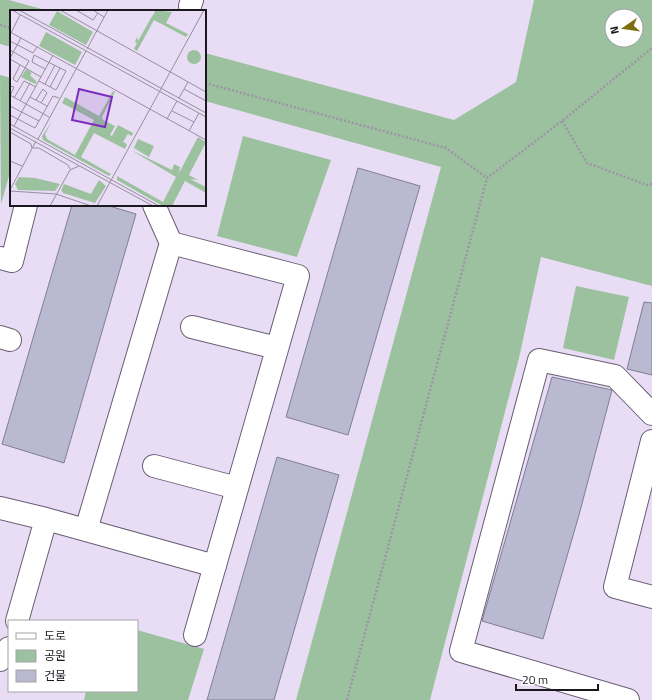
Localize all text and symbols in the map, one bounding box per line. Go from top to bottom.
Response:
north arrow [604,8,644,48]
inset map [10,10,206,206]
text: N [606,25,623,36]
legend [8,620,138,692]
text: 도로 [44,626,66,645]
text: 공원 [44,646,66,665]
text: 건물 [44,666,66,685]
scale bar [516,666,598,692]
text: 20 m [522,670,548,689]

